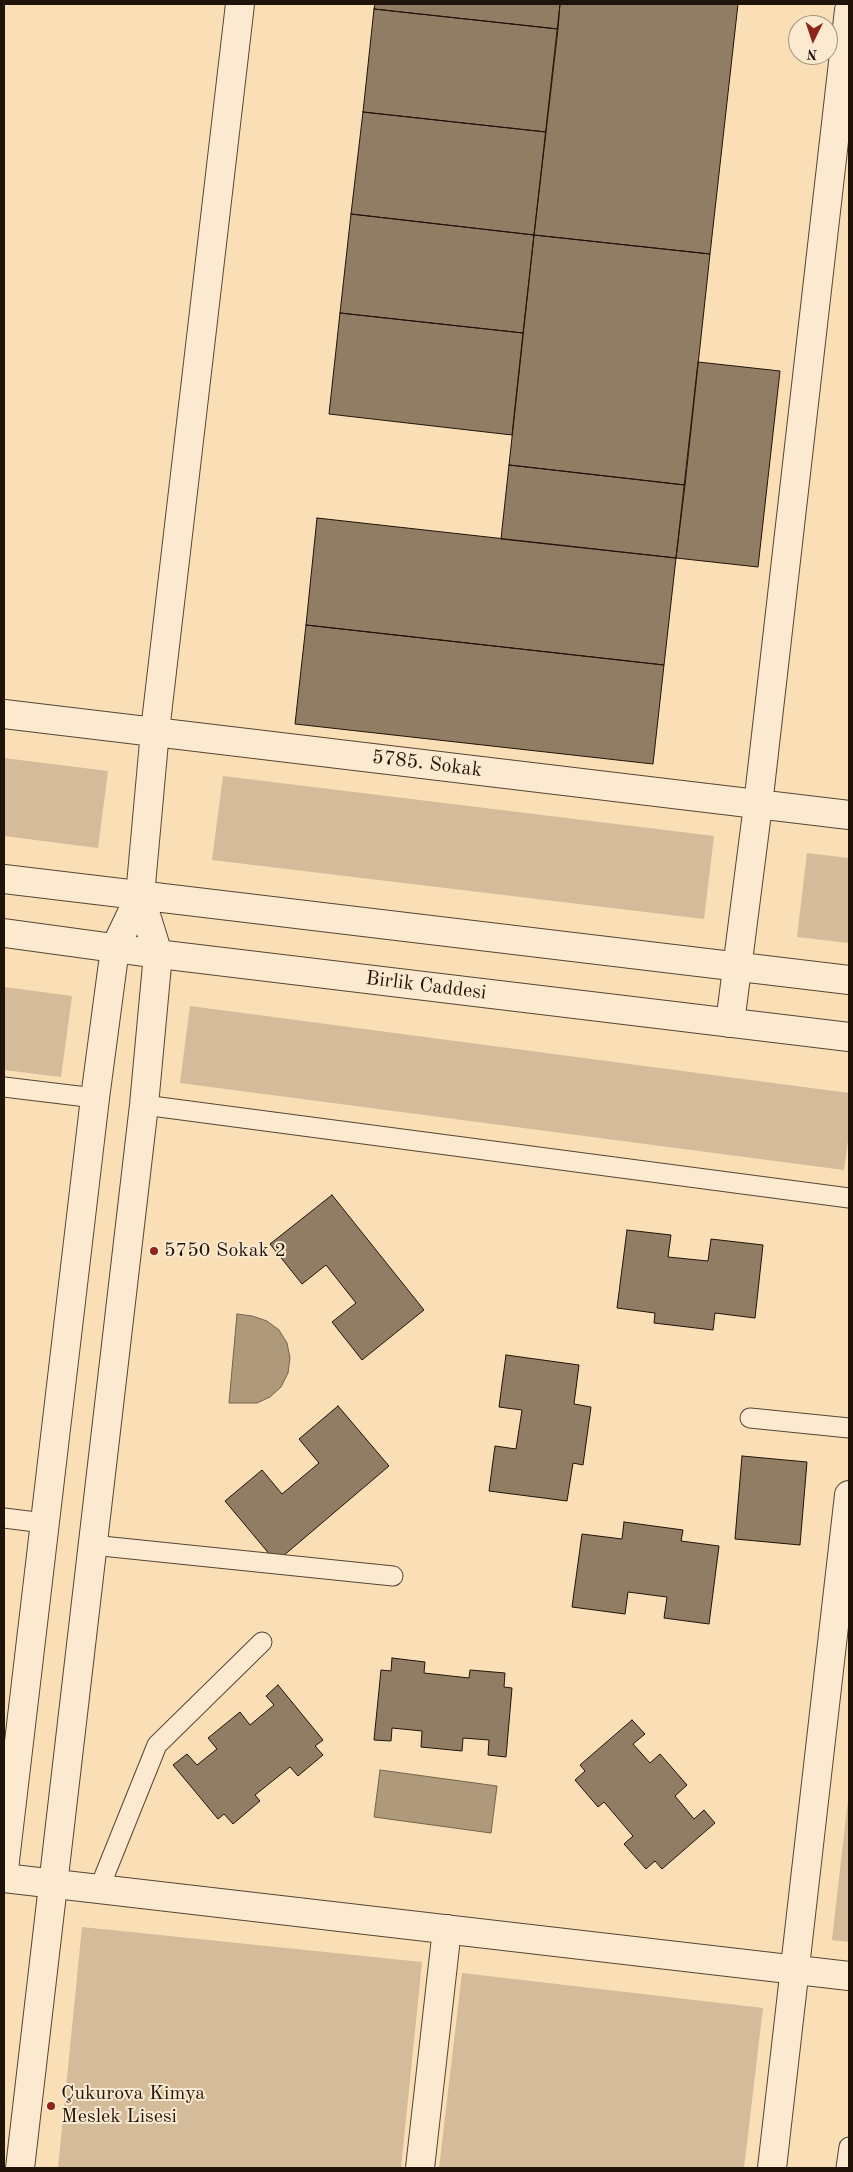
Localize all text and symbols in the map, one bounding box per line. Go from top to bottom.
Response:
north arrow [788,15,838,65]
text: N [806,47,818,61]
street label: 5785. Sokak [371,745,483,783]
street label: Birlik Caddesi [364,967,488,1005]
place label: 5750 Sokak 2 [164,1239,286,1263]
marker: 5750 Sokak 2 [148,1245,160,1257]
place label: Çukurova Kimya Meslek Lisesi [61,2082,205,2129]
marker: Çukurova Kimya Meslek Lisesi [45,2100,57,2112]

